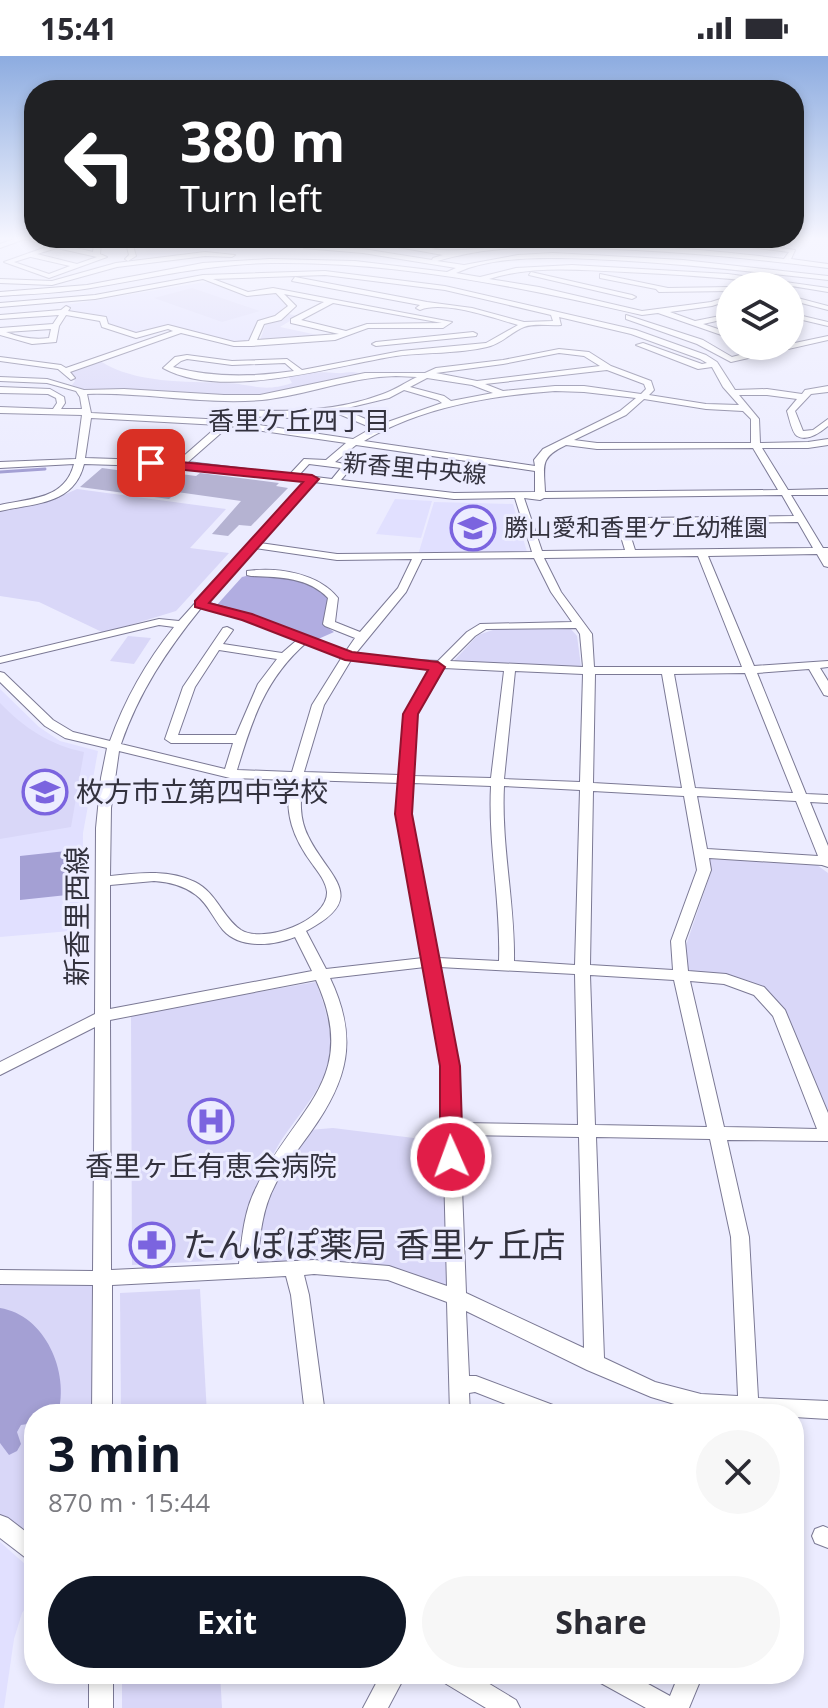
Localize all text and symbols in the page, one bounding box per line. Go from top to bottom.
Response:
text: 15:41 [40,8,117,49]
text: 380 m [180,102,346,178]
icon: left [48,112,152,216]
text: Turn left [180,174,322,223]
map controls [716,272,804,360]
button: layers [716,272,804,360]
district label: 香里ケ丘四丁目 [208,402,390,438]
pin [117,429,185,497]
icon: arrive [129,441,173,485]
street label: 新香里中央線 [342,445,488,490]
school or university icon: 勝山愛和香里ケ丘幼稚園 [449,504,497,552]
place label: 勝山愛和香里ケ丘幼稚園 [504,510,768,543]
school or university icon: 枚方市立第四中学校 [21,768,69,816]
place label: 枚方市立第四中学校 [76,772,328,810]
street label: 新香里西線 [57,846,95,986]
hospital icon: 香里ヶ丘有恵会病院 [187,1097,235,1145]
position arrow [409,1115,493,1199]
place label: 香里ヶ丘有恵会病院 [85,1146,337,1184]
pharmacy icon: たんぽぽ薬局 香里ヶ丘店 [128,1221,176,1269]
place label: たんぽぽ薬局 香里ヶ丘店 [183,1221,566,1267]
text: 3 min [48,1421,181,1486]
button: close [696,1430,780,1514]
text: 870 m · 15:44 [48,1484,210,1520]
button: Exit [48,1576,406,1668]
button: Share [422,1576,780,1668]

